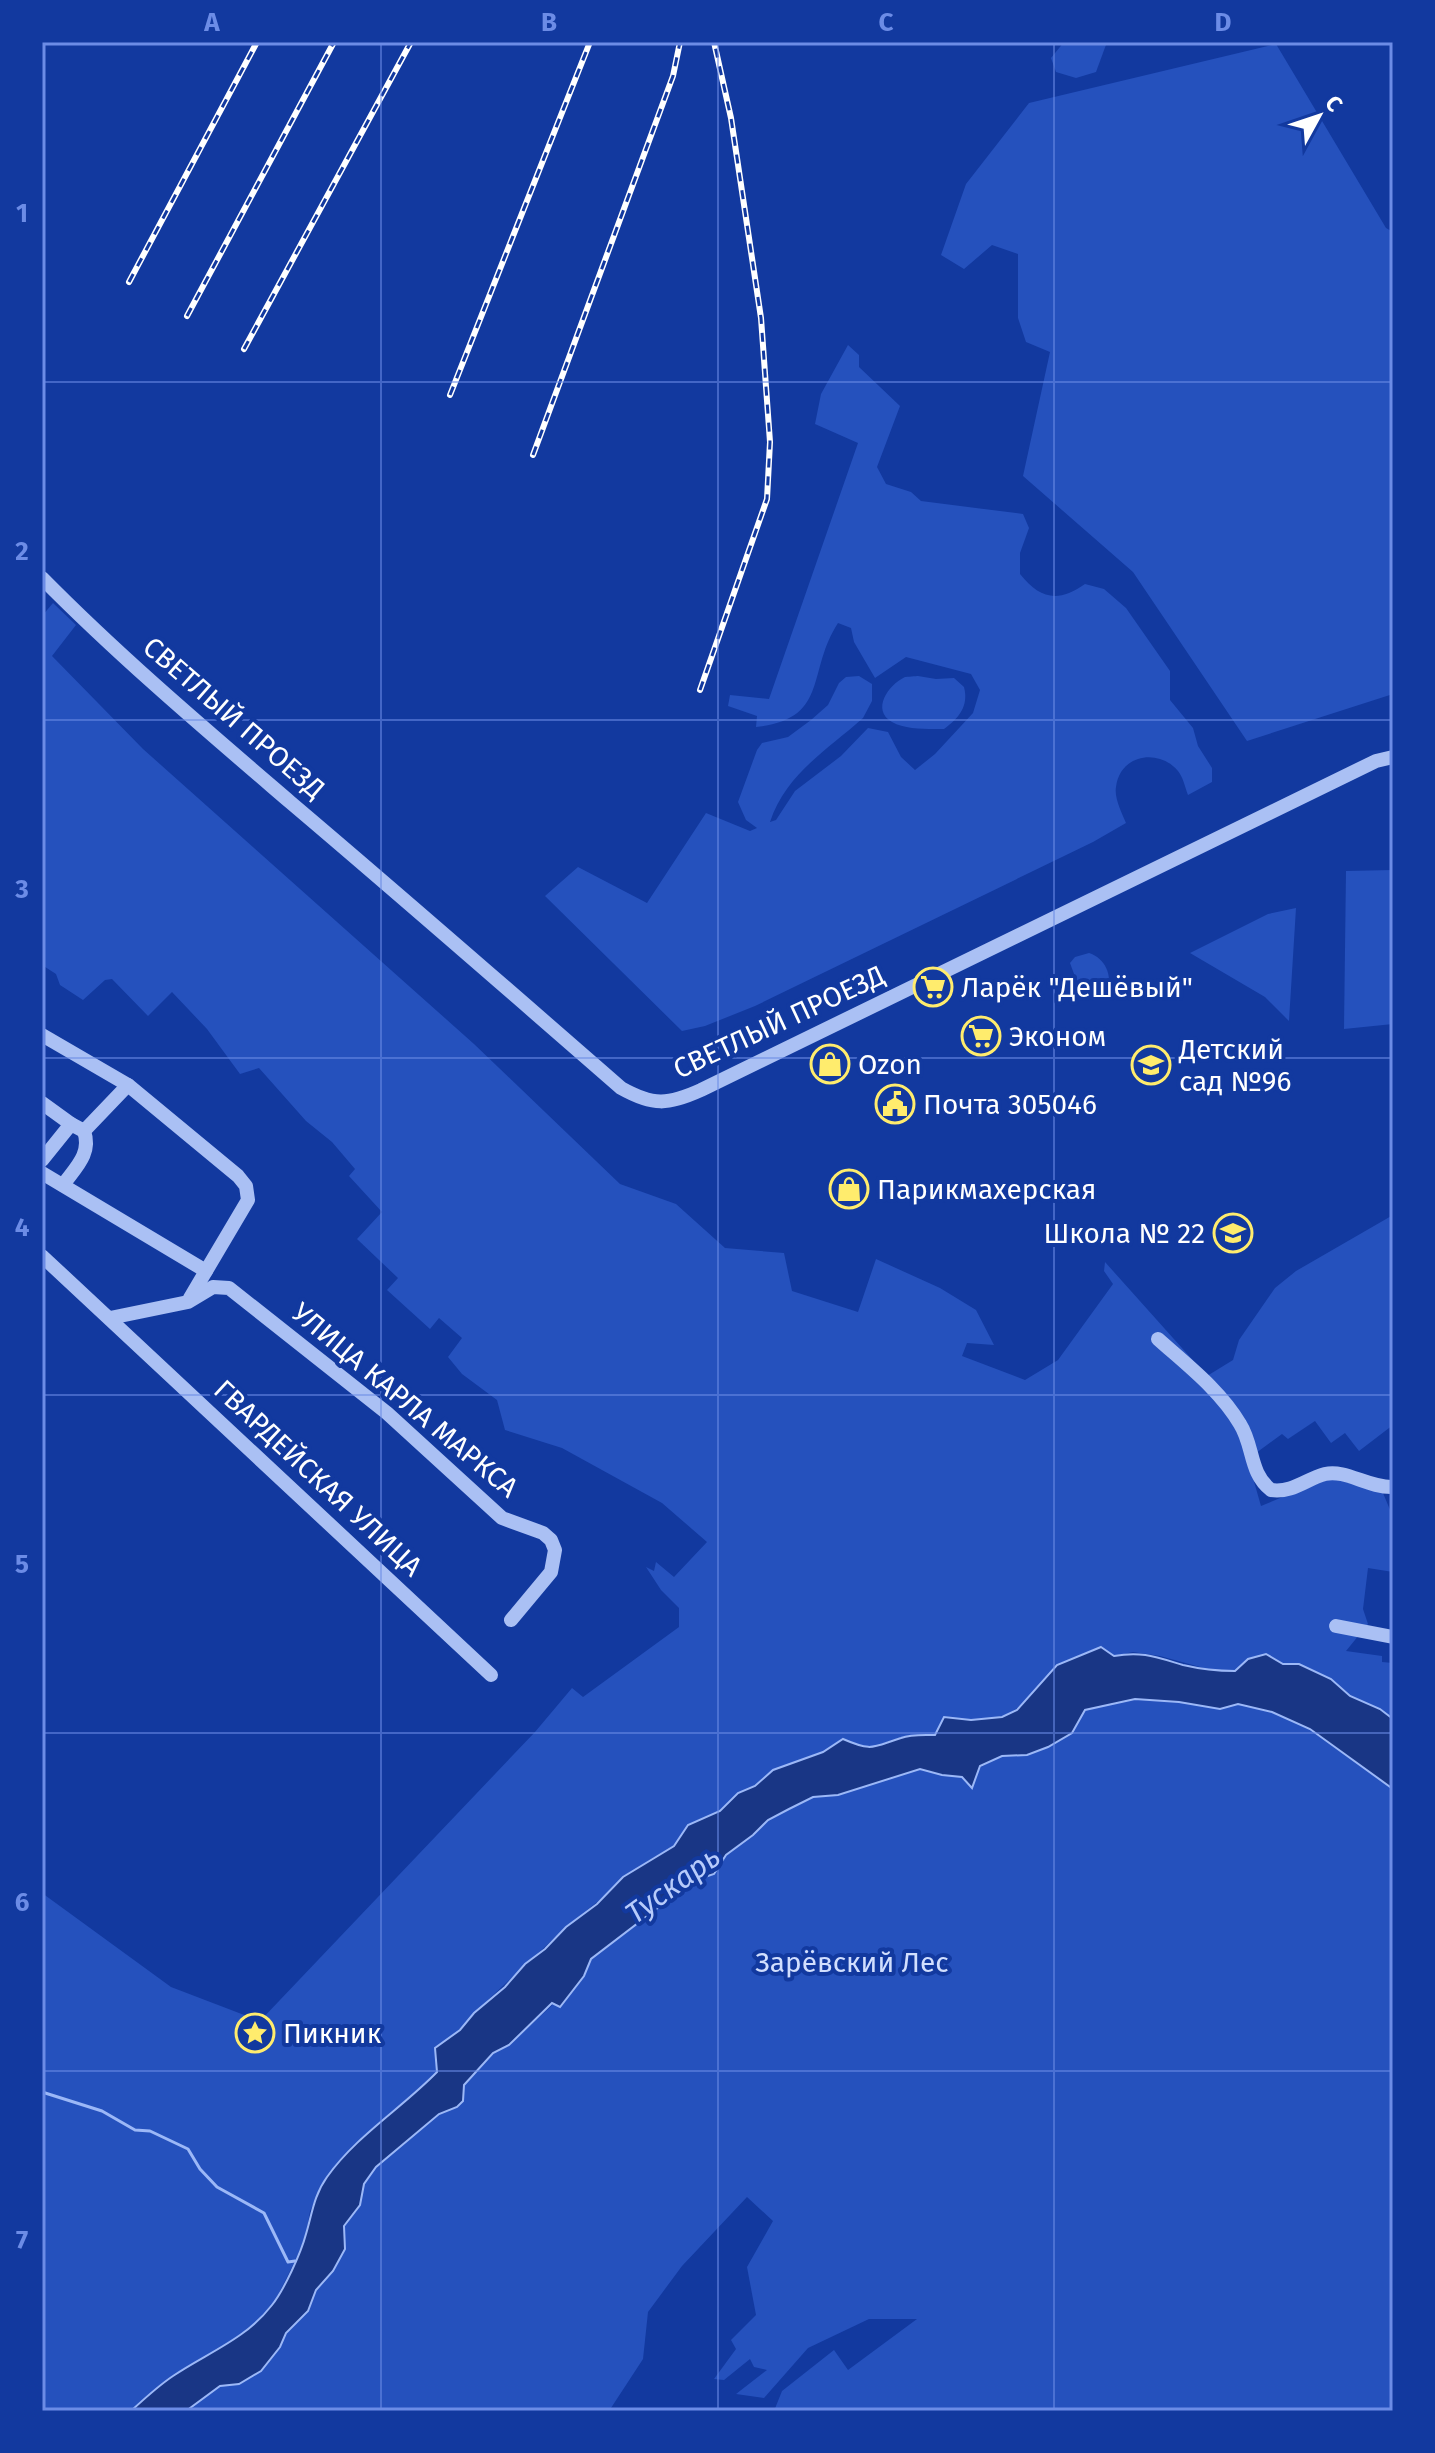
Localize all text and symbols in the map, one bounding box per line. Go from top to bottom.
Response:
text: A [203,7,220,38]
text: B [541,7,557,38]
text: C [879,7,894,38]
text: D [1215,7,1232,38]
north arrow [1279,76,1359,156]
text: С [1320,90,1349,117]
text: 1 [16,198,28,229]
text: 2 [15,536,29,567]
street label: СВЕТЛЫЙ ПРОЕЗД [137,630,331,806]
text: 3 [14,874,29,905]
street label: СВЕТЛЫЙ ПРОЕЗД [668,959,890,1085]
supermarket icon: Ларёк "Дешёвый" [912,966,954,1008]
place label: Ларёк "Дешёвый" [961,971,1193,1004]
supermarket icon: Эконом [960,1015,1002,1057]
place label: Эконом [1009,1020,1106,1053]
place label: Детский сад №96 [1178,1033,1291,1098]
shop icon: Ozon [809,1043,851,1085]
school or university icon: Детский сад №96 [1130,1044,1172,1086]
place label: Ozon [858,1048,922,1081]
public building icon: Почта 305046 [874,1083,916,1125]
place label: Почта 305046 [923,1088,1097,1121]
shop icon: Парикмахерская [828,1168,870,1210]
place label: Парикмахерская [877,1173,1097,1206]
text: 4 [15,1212,30,1243]
school or university icon: Школа № 22 [1212,1212,1254,1254]
place label: Школа № 22 [1043,1217,1205,1250]
street label: УЛИЦА КАРЛА МАРКСА [285,1296,525,1504]
street label: ГВАРДЕЙСКАЯ УЛИЦА [207,1373,429,1583]
text: 5 [15,1549,29,1580]
water label: Тускарь [619,1839,727,1931]
text: 6 [15,1887,30,1918]
park label: Зарёвский Лес [755,1946,949,1979]
place icon: Пикник [234,2012,276,2054]
place label: Пикник [283,2017,382,2050]
text: 7 [16,2225,28,2256]

